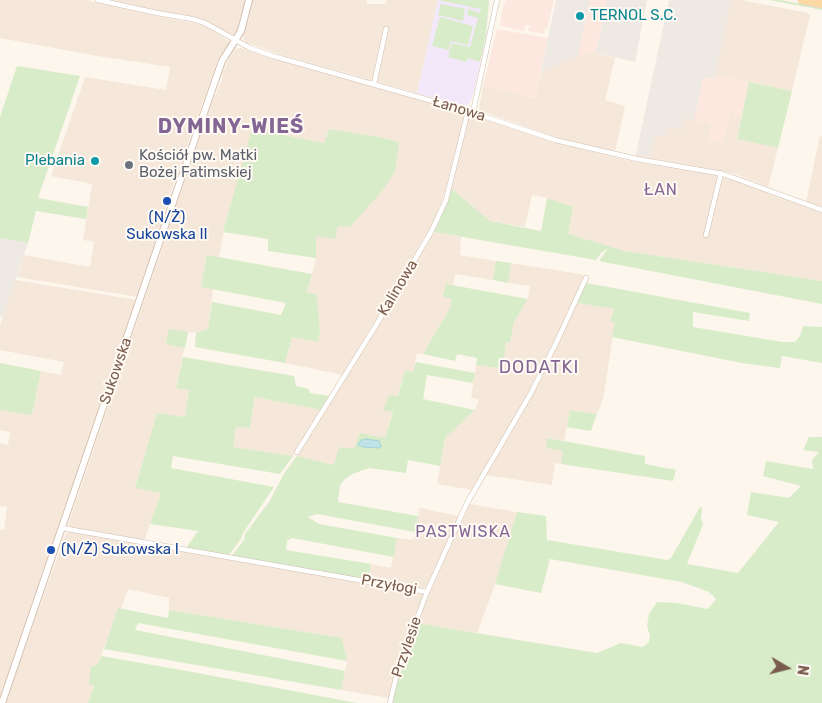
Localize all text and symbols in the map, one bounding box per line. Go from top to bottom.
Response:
place label: TERNOL S.C. [590,7,677,25]
marker: TERNOL S.C. [574,10,586,22]
street label: Łanowa [430,92,488,126]
district label: DYMINY-WIEŚ [156,115,306,139]
place label: Kościół pw. Matki Bożej Fatimskiej [139,147,257,182]
place label: Plebania [25,152,85,170]
marker: Plebania [89,155,101,167]
marker: Kościół pw. Matki Bożej Fatimskiej [123,159,135,171]
district label: ŁAN [644,180,678,200]
marker: (N/Ż) Sukowska II [161,195,173,207]
place label: (N/Ż) Sukowska II [126,209,208,244]
street label: Kalinowa [374,257,422,319]
street label: Sukowska [96,335,136,407]
district label: DODATKI [498,357,580,379]
district label: PASTWISKA [414,522,512,542]
place label: (N/Ż) Sukowska I [61,541,179,559]
marker: (N/Ż) Sukowska I [45,544,57,556]
street label: Przyłogi [360,571,418,599]
street label: Przylesie [388,614,426,680]
north arrow [762,643,812,693]
text: N [793,664,811,676]

